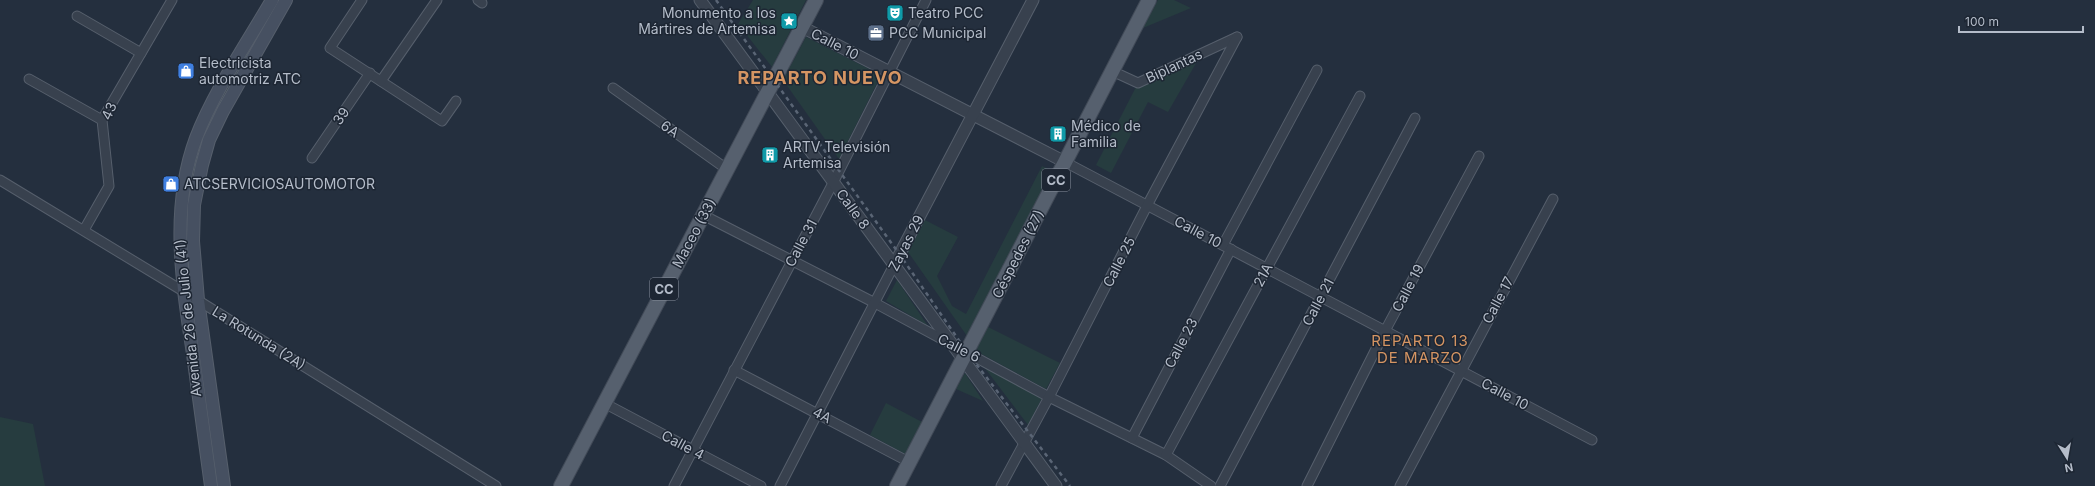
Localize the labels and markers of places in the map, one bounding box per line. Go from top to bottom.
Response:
theatre icon: Teatro PCC [885,3,905,23]
place label: Monumento a los Mártires de Artemisa [638,4,776,37]
place label: Teatro PCC [908,4,983,21]
place icon: Monumento a los Mártires de Artemisa [779,11,799,31]
office icon: PCC Municipal [866,23,886,43]
place label: PCC Municipal [889,24,986,41]
place label: Electricista automotriz ATC [199,54,301,87]
shop icon: Electricista automotriz ATC [176,61,196,81]
place label: Médico de Familia [1071,117,1141,150]
building icon: Médico de Familia [1048,124,1068,144]
place label: ARTV Televisión Artemisa [783,138,890,171]
building icon: ARTV Televisión Artemisa [760,145,780,165]
shop icon: ATCSERVICIOSAUTOMOTOR [161,174,181,194]
place label: ATCSERVICIOSAUTOMOTOR [184,175,375,192]

